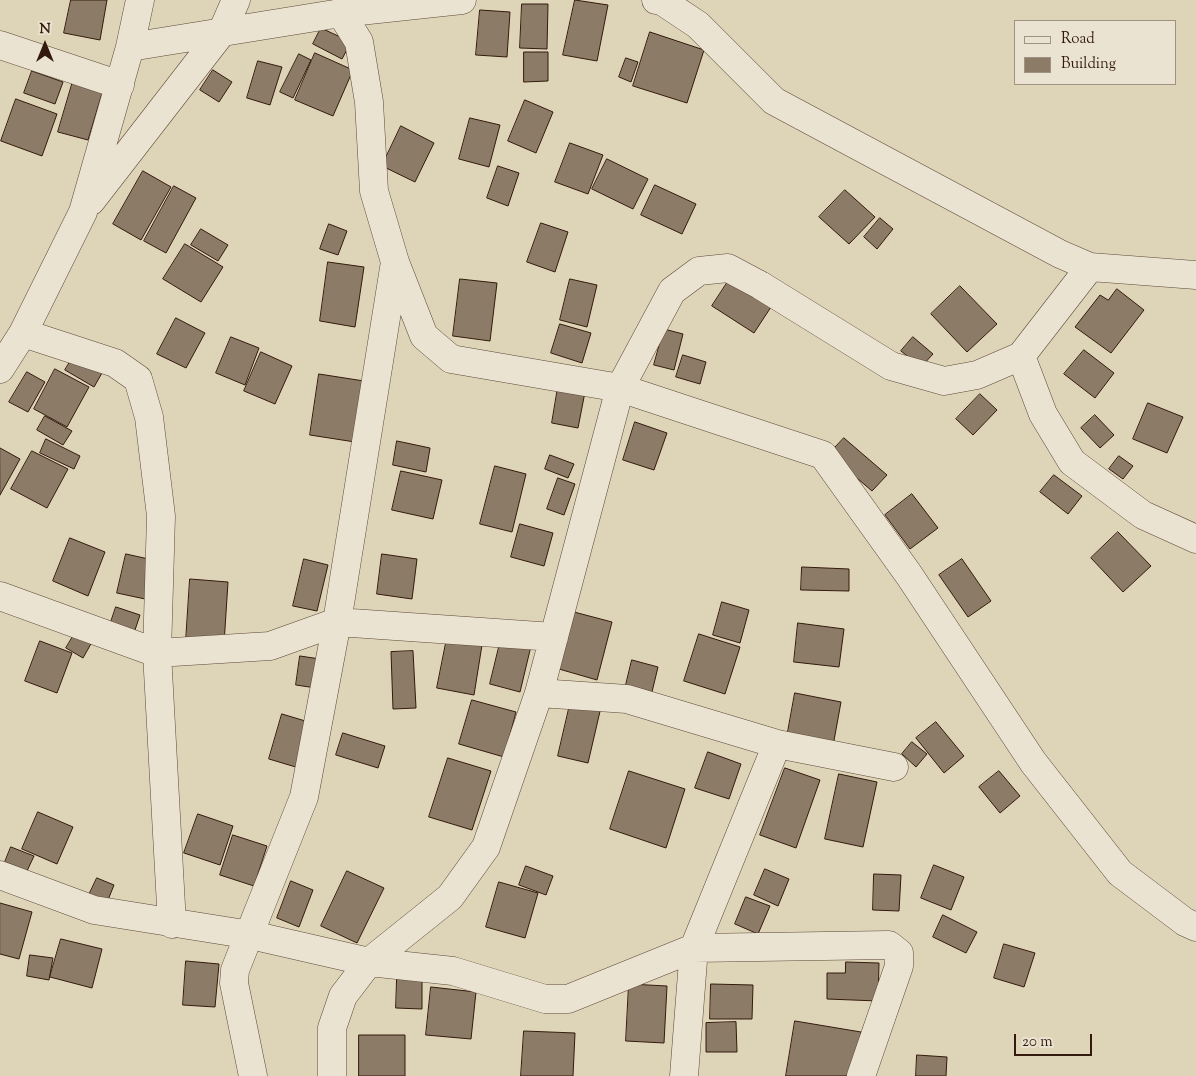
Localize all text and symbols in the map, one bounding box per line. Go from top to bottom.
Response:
north arrow [20,20,70,70]
text: N [39,20,51,40]
legend [1014,20,1176,85]
text: Road [1061,29,1095,50]
text: Building [1061,54,1116,75]
scale bar [1016,1024,1094,1056]
text: 20 m [1022,1032,1053,1053]

